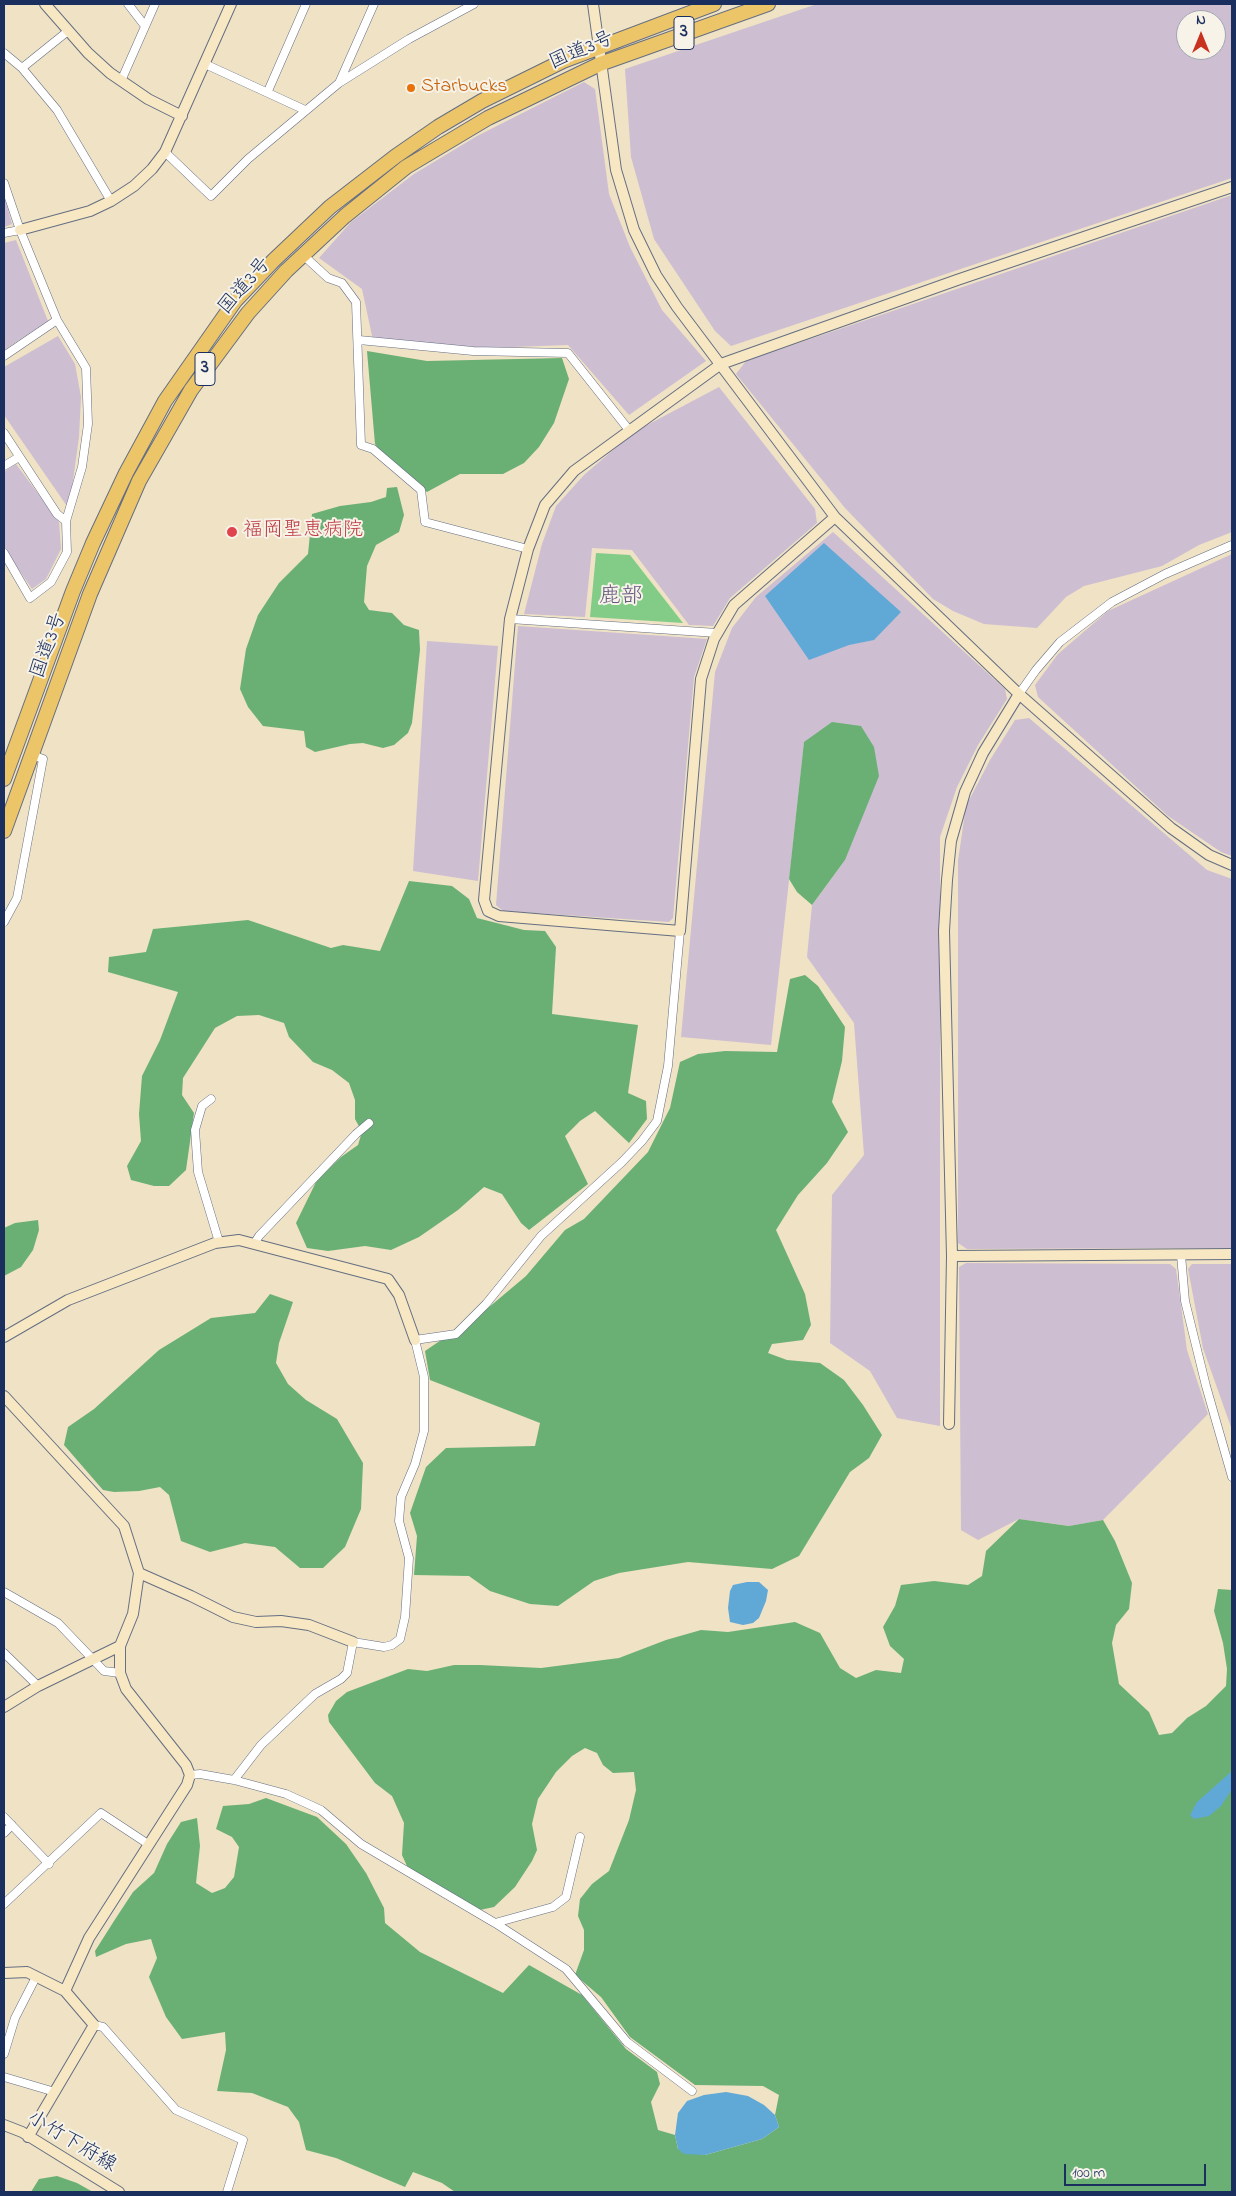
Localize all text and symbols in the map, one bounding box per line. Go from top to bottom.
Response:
north arrow [1176,10,1226,60]
text: N [1196,10,1206,31]
road number: 3 [674,16,694,49]
street label: 国道3号 [546,28,618,76]
place label: Starbucks [421,76,507,100]
marker: Starbucks [405,82,417,94]
street label: 国道3号 [215,253,277,321]
road number: 3 [195,352,215,386]
place label: 福岡聖恵病院 [243,520,363,544]
marker: 福岡聖恵病院 [225,525,239,539]
district label: 鹿部 [599,585,643,611]
street label: 国道3号 [27,610,73,682]
street label: 小竹下府線 [22,2107,120,2179]
scale bar [1066,2154,1208,2186]
text: 100 m [1072,2162,1105,2184]

